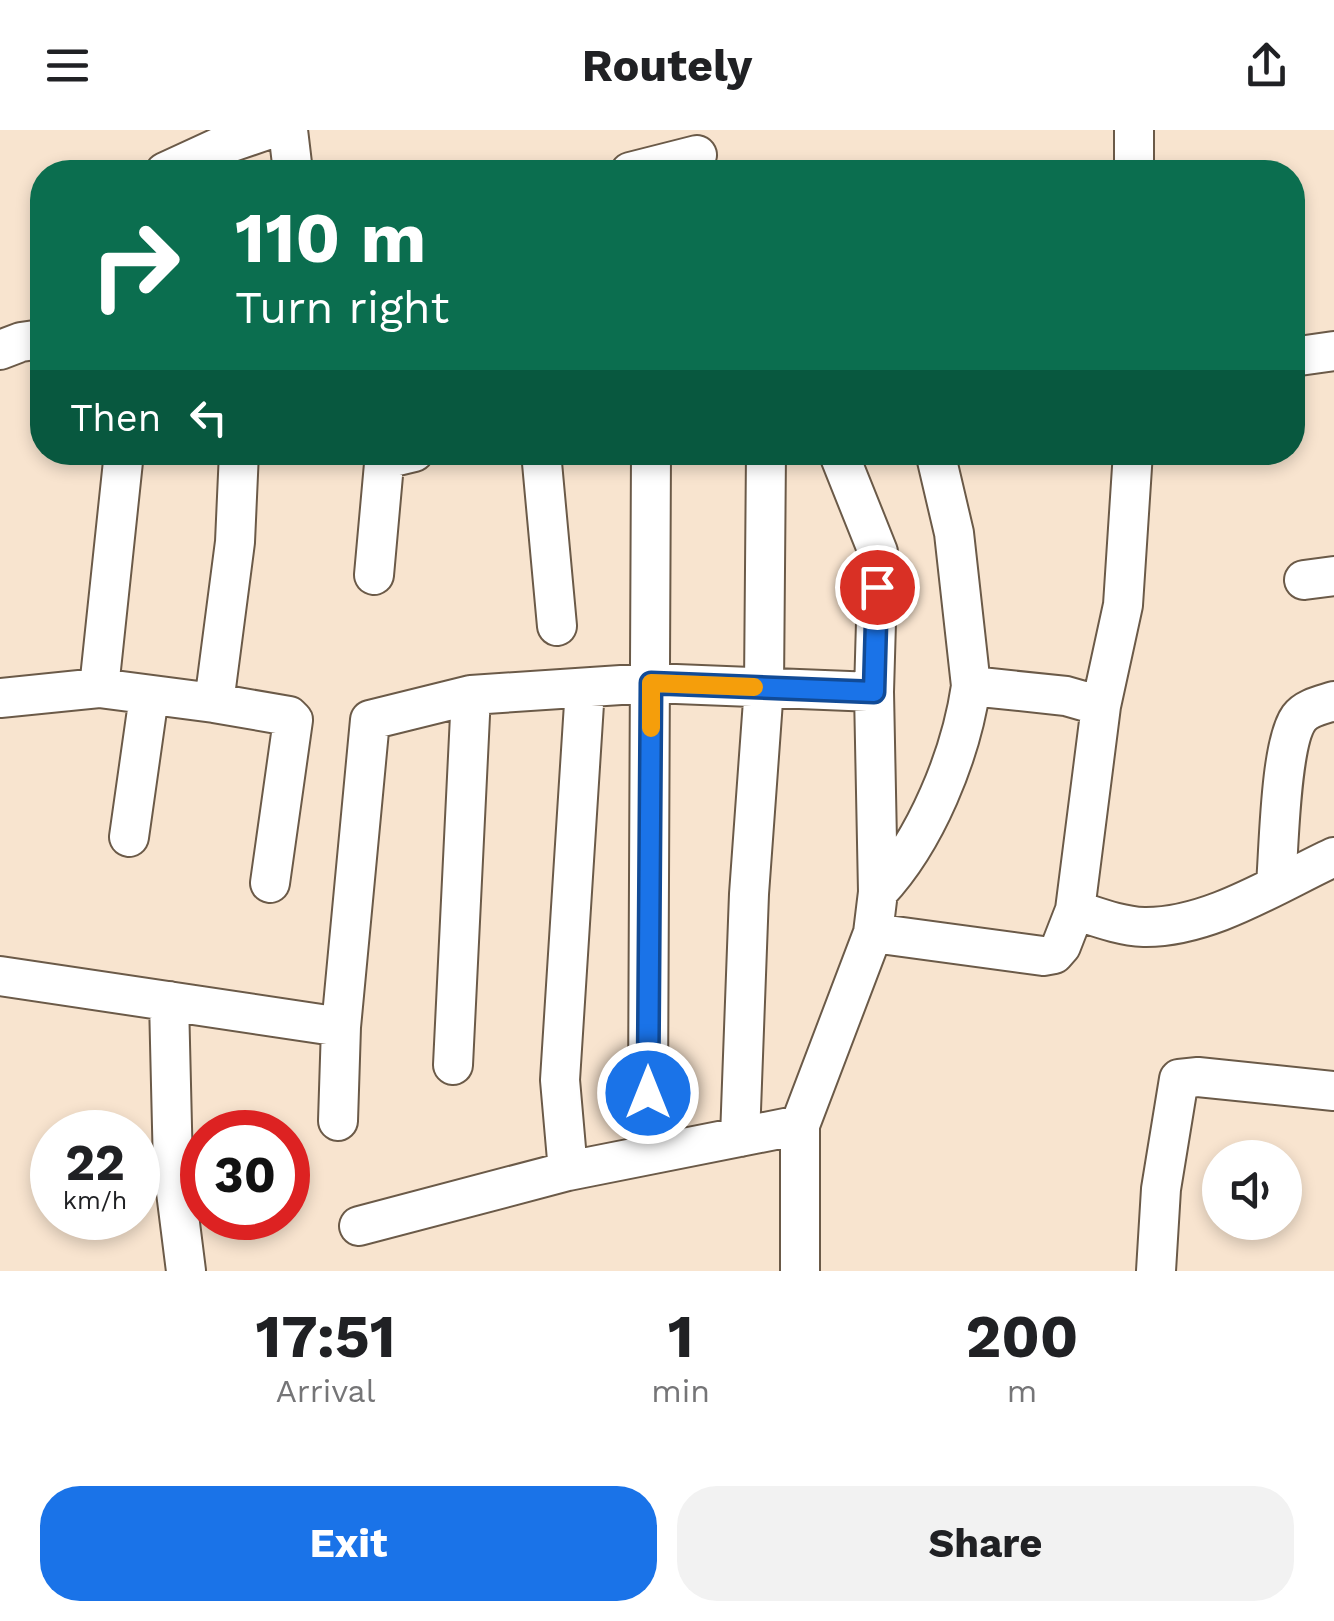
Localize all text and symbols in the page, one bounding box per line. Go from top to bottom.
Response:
icon: menu [40,38,95,93]
icon: share [1239,38,1294,93]
text: Routely [582,39,752,92]
text: 110 m [235,197,426,279]
icon: right [70,200,200,330]
text: Turn right [235,281,449,334]
icon: left [181,390,236,445]
text: Then [70,396,161,440]
pin [835,545,920,630]
icon: arrive [850,560,905,615]
position arrow [596,1041,700,1145]
speed limit sign: 30 [180,1110,310,1240]
text: 22 [65,1133,125,1192]
map controls [1202,1140,1302,1240]
button: sound [1202,1140,1302,1240]
text: km/h [63,1186,127,1215]
text: 17:51 [255,1301,396,1372]
text: 1 [668,1301,694,1372]
text: 200 [965,1301,1079,1372]
text: Arrival [276,1372,376,1410]
text: min [651,1372,710,1410]
text: m [1007,1372,1037,1410]
button: Exit [40,1486,657,1601]
button: Share [677,1486,1294,1601]

